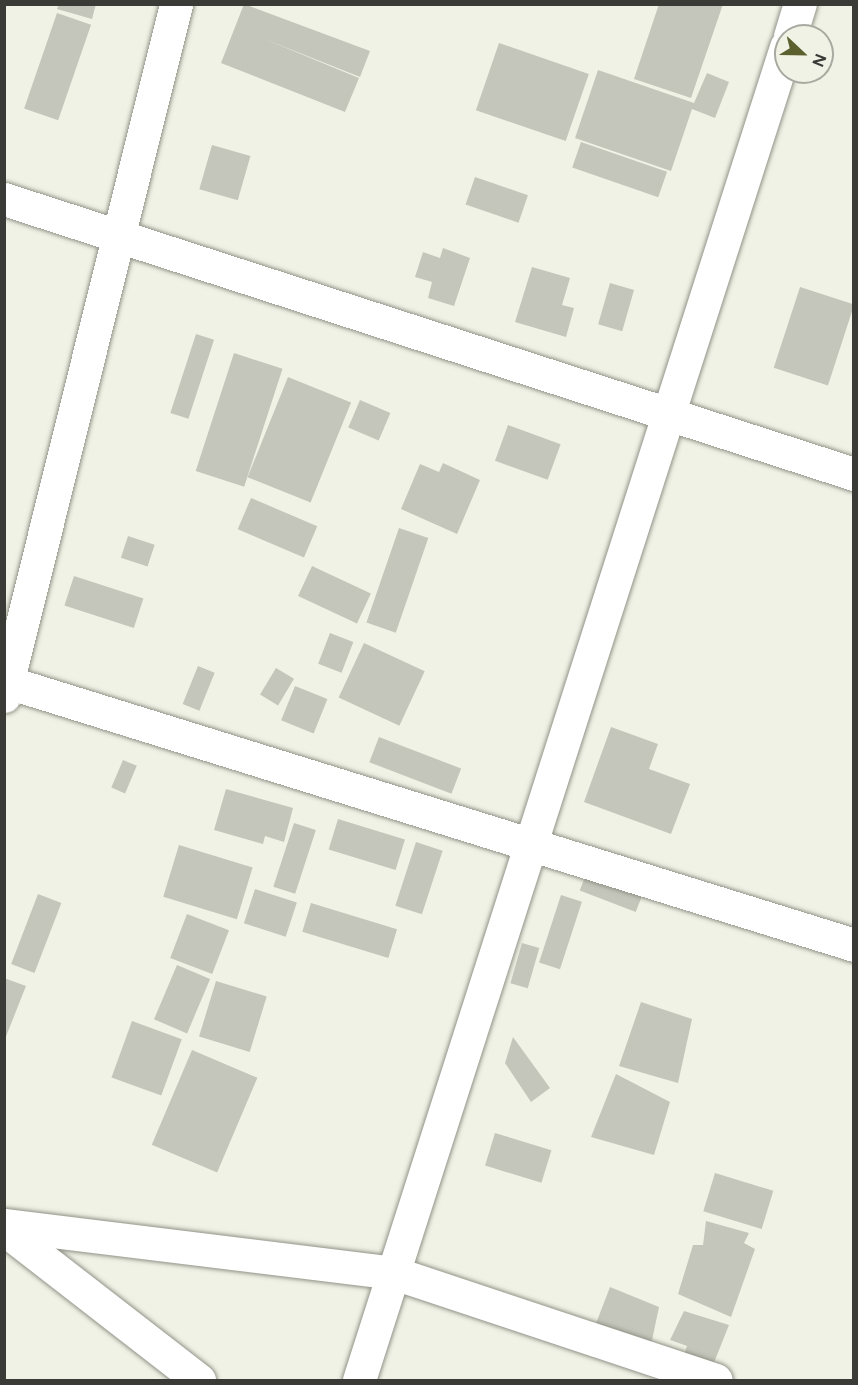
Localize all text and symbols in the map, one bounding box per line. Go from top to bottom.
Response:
north arrow [774,24,834,84]
text: N [808,51,830,69]

